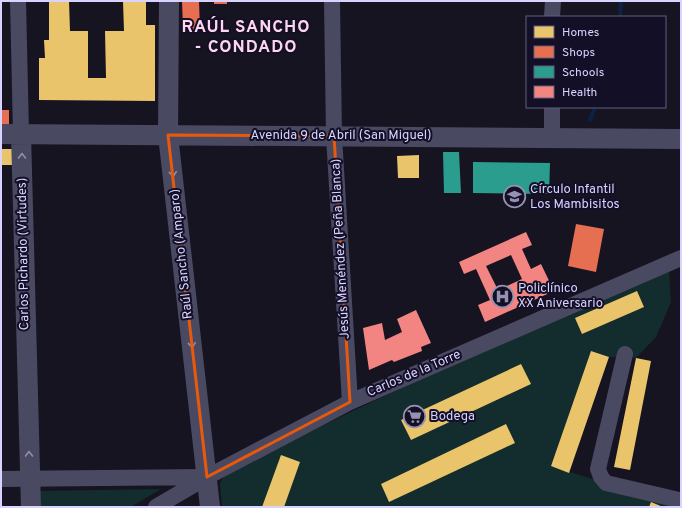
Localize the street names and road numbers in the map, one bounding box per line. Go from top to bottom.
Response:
street label: Avenida 9 de Abril (San Miguel) [251,128,432,144]
street label: Jesús Menéndez (Peña Blanca) [328,158,354,340]
street label: Carlos Pichardo (Virtudes) [15,178,33,330]
street label: Raúl Sancho (Amparo) [167,188,197,320]
street label: Carlos de la Torre [365,347,463,401]

